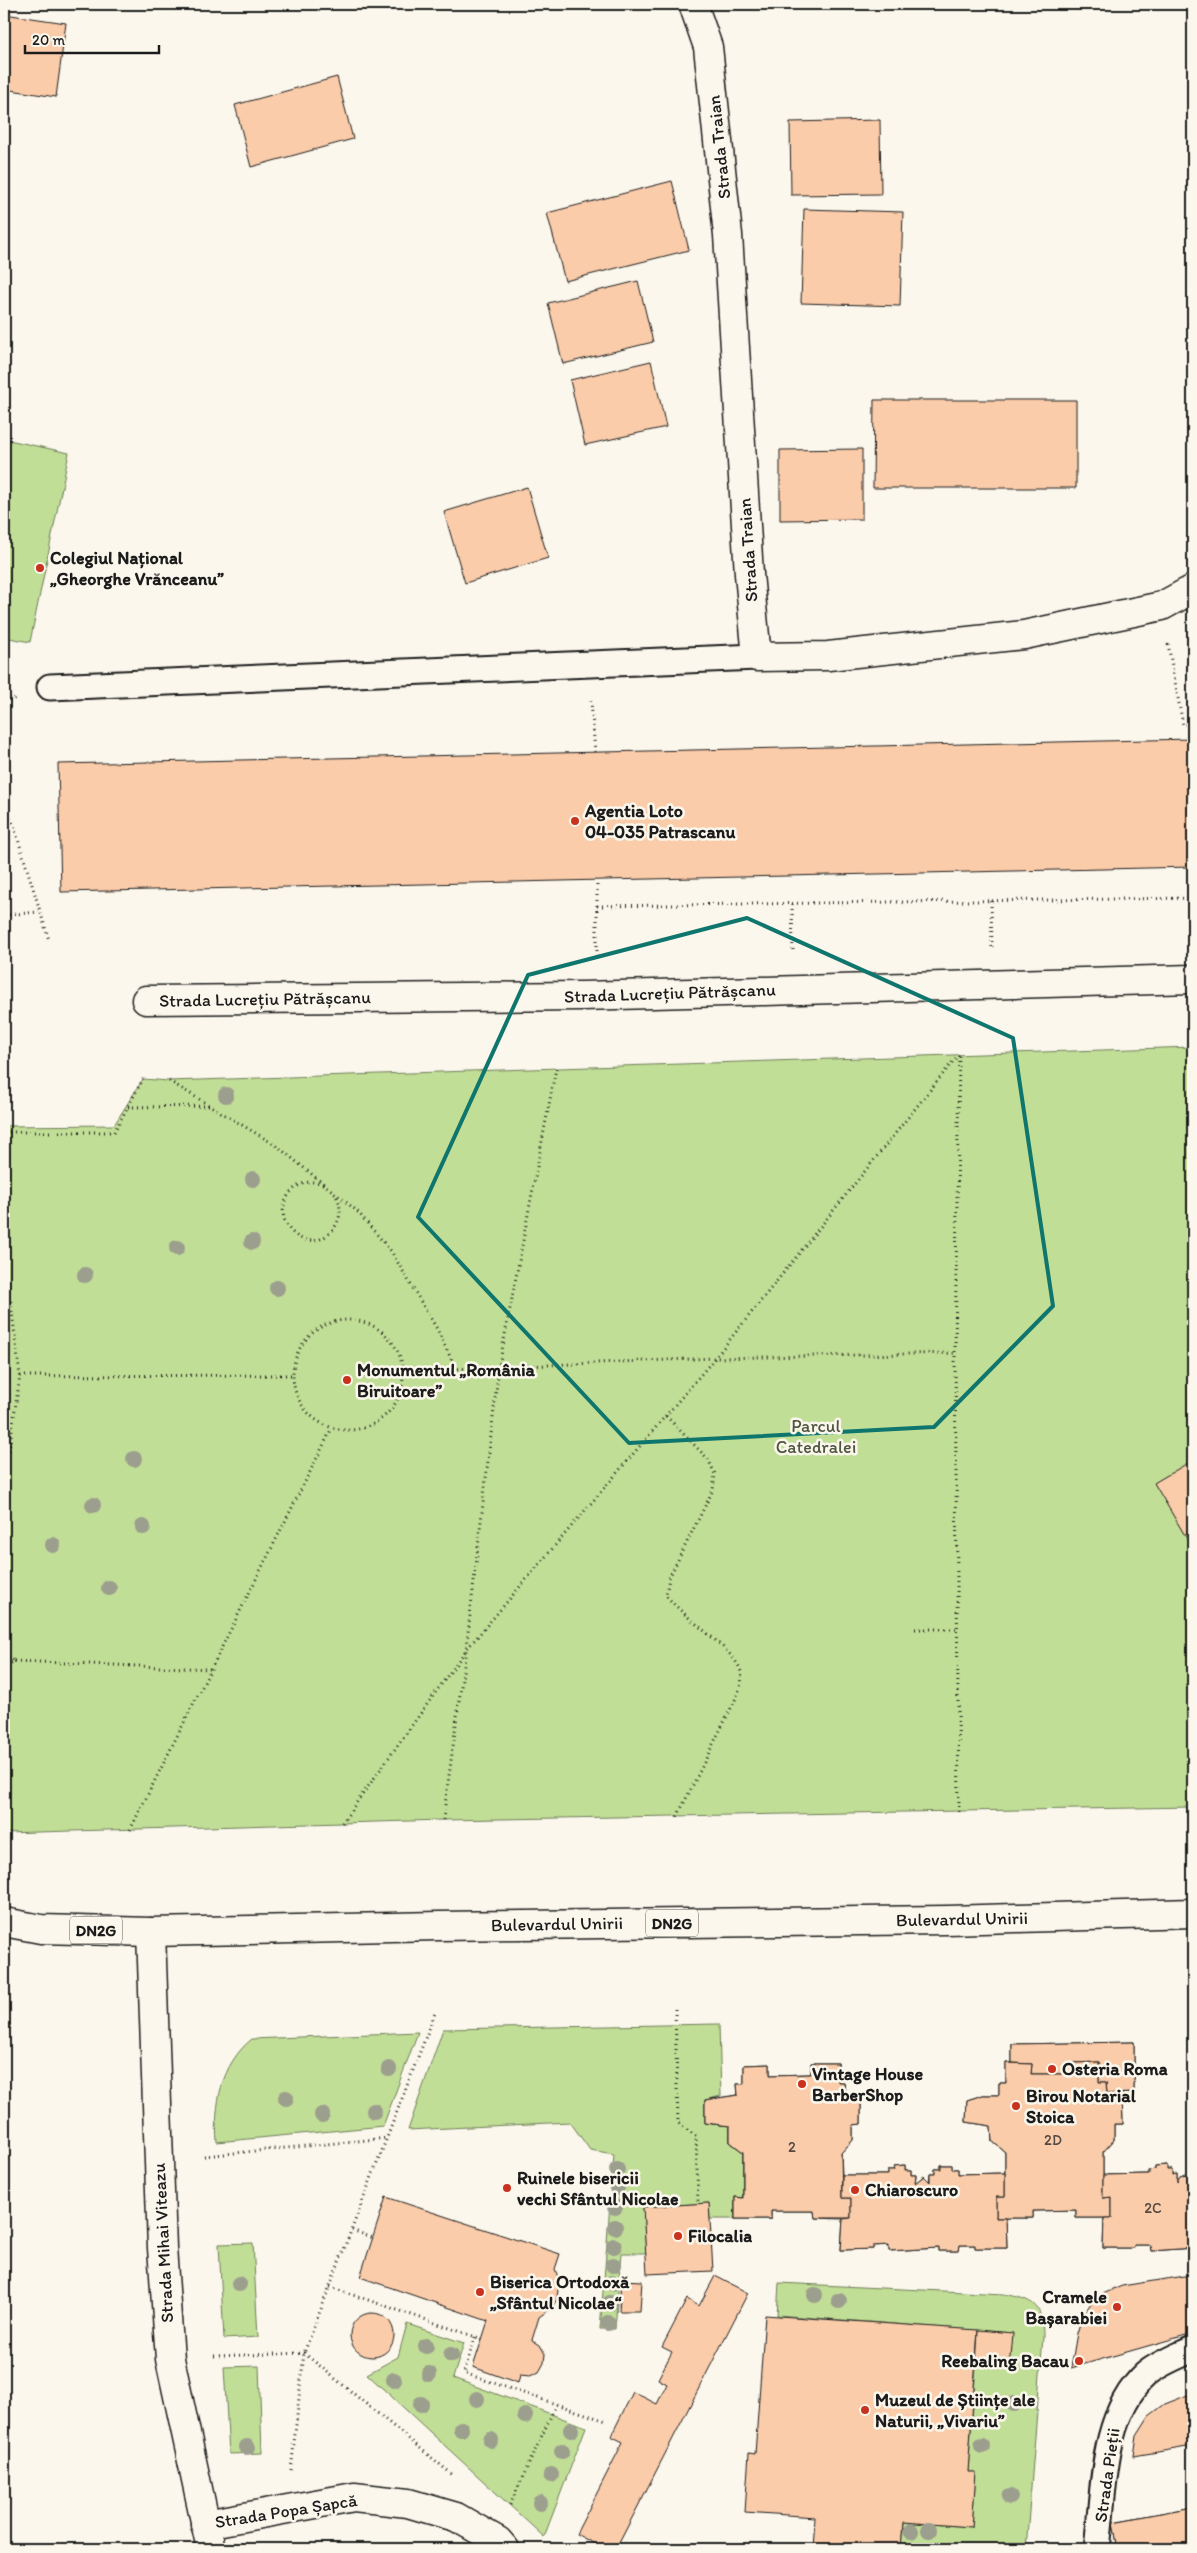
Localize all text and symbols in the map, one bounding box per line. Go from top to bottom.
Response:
scale bar [25,22,159,54]
text: 20 m [32,31,66,49]
street label: Strada Traian [703,94,735,200]
street label: Strada Traian [733,497,763,603]
place label: Colegiul Național „Gheorghe Vrănceanu” [50,547,224,590]
marker: Colegiul Național „Gheorghe Vrănceanu” [34,562,46,574]
place label: Agentia Loto 04-035 Patrascanu [584,800,735,843]
marker: Agentia Loto 04-035 Patrascanu [569,815,581,827]
street label: Strada Lucrețiu Pătrășcanu [564,978,776,1008]
street label: Strada Lucrețiu Pătrășcanu [159,986,371,1012]
place label: Monumentul „România Biruitoare” [357,1359,535,1402]
marker: Monumentul „România Biruitoare” [341,1374,353,1386]
park label: Parcul Catedralei [776,1415,856,1458]
street label: Bulevardul Unirii [896,1907,1028,1931]
road number: DN2G [646,1910,698,1936]
street label: Bulevardul Unirii [491,1912,623,1936]
road number: DN2G [70,1916,122,1944]
place label: Osteria Roma [1062,2058,1168,2080]
place label: Vintage House BarberShop [812,2063,923,2106]
marker: Osteria Roma [1046,2063,1058,2075]
marker: Vintage House BarberShop [796,2078,808,2090]
place label: Birou Notarial Stoica [1026,2085,1137,2128]
marker: Birou Notarial Stoica [1010,2100,1022,2112]
house number: 2D [1044,2131,1062,2149]
house number: 2 [788,2138,796,2156]
street label: Strada Mihai Viteazu [148,2163,178,2323]
place label: Ruinele bisericii vechi Sfântul Nicolae [517,2167,679,2210]
place label: Chiaroscuro [865,2179,958,2201]
marker: Ruinele bisericii vechi Sfântul Nicolae [501,2182,513,2194]
marker: Chiaroscuro [849,2184,861,2196]
house number: 2C [1144,2199,1162,2217]
place label: Filocalia [688,2225,752,2247]
marker: Filocalia [672,2230,684,2242]
place label: Biserica Ortodoxă „Sfântul Nicolae“ [490,2271,630,2314]
marker: Biserica Ortodoxă „Sfântul Nicolae“ [474,2286,486,2298]
place label: Cramele Bașarabiei [1026,2286,1107,2329]
marker: Cramele Bașarabiei [1111,2301,1123,2313]
place label: Reebaling Bacau [941,2350,1069,2372]
marker: Reebaling Bacau [1073,2355,1085,2367]
place label: Muzeul de Științe ale Naturii, „Vivariu” [875,2389,1036,2432]
marker: Muzeul de Științe ale Naturii, „Vivariu” [859,2404,871,2416]
street label: Strada Pieții [1089,2426,1125,2524]
street label: Strada Popa Șapcă [213,2489,359,2533]

